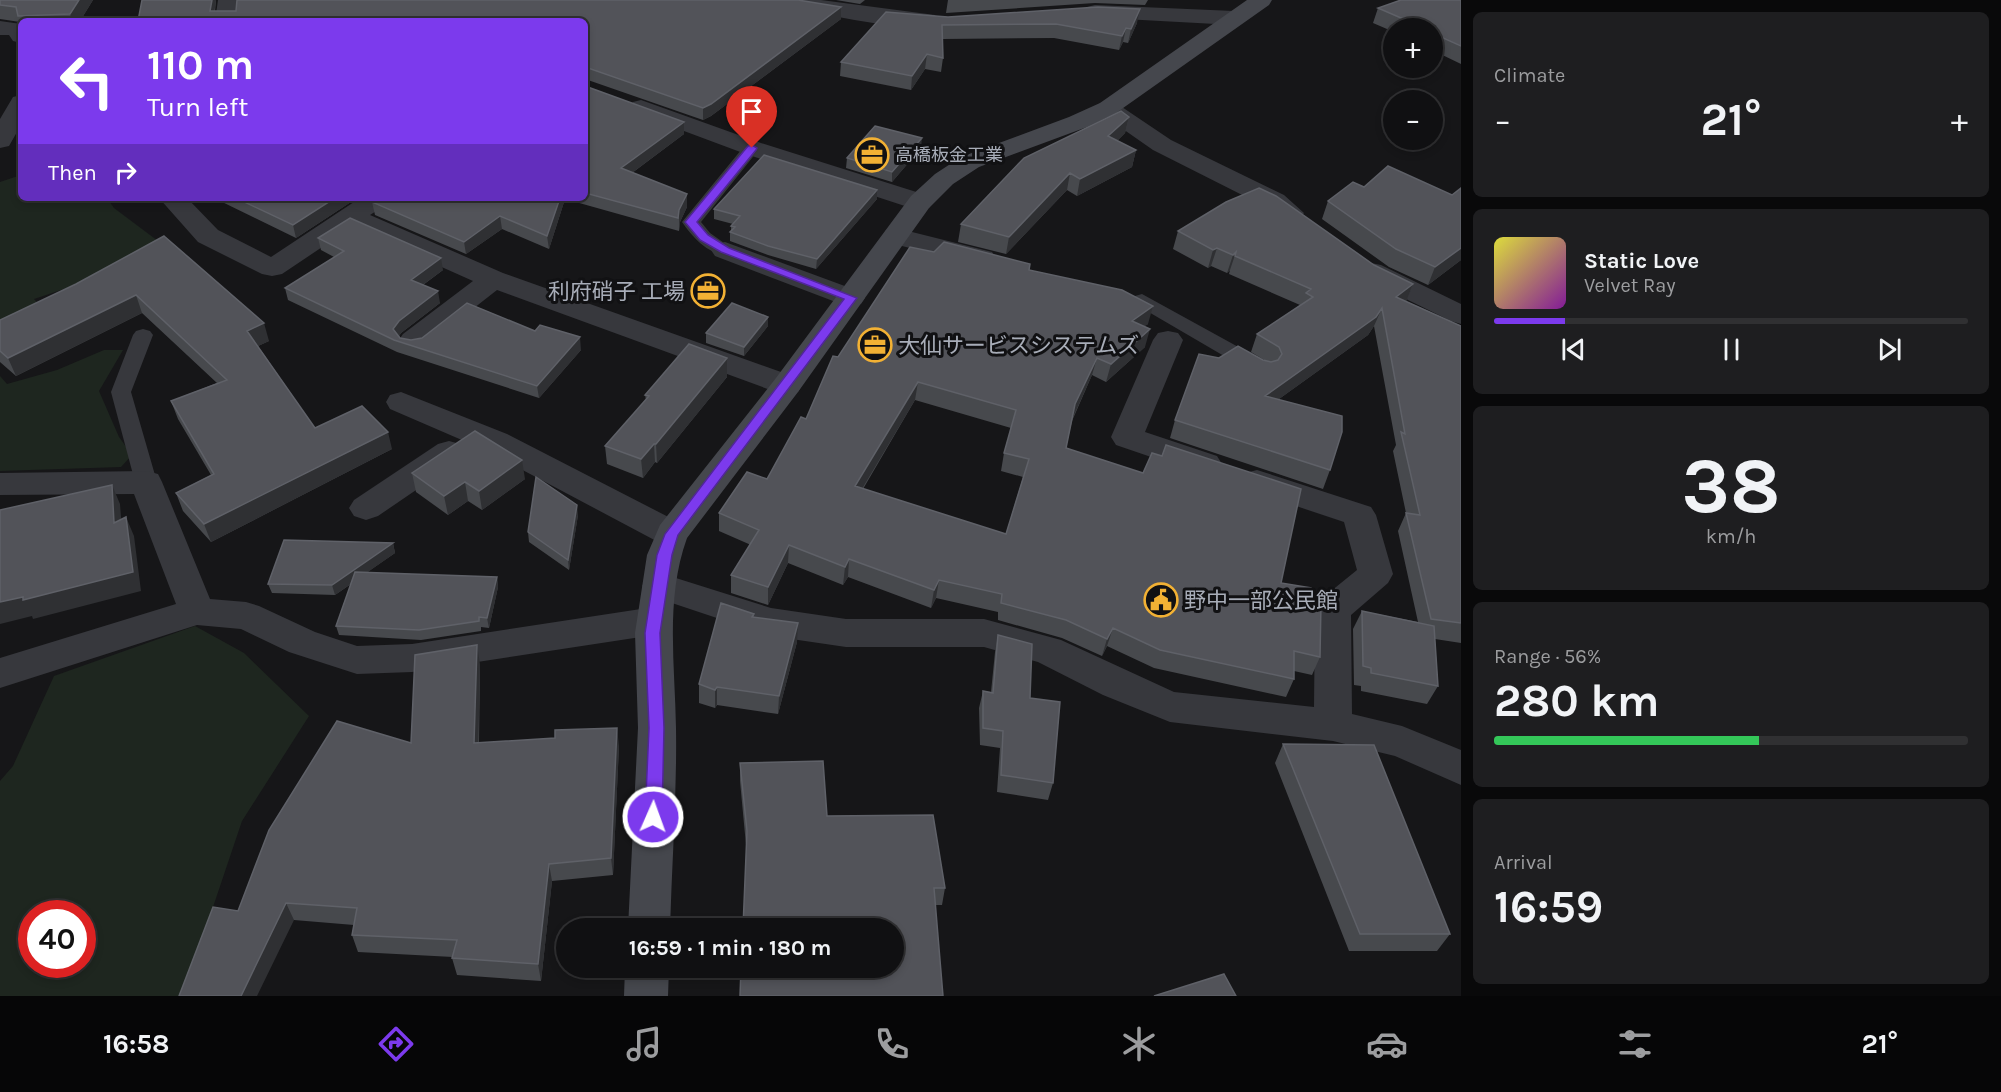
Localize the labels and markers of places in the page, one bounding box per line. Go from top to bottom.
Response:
pin [726,86,777,148]
office icon: 高橋板金工業 [854,137,890,173]
place label: 高橋板金工業 [895,144,1003,166]
office icon: 利府硝子 工場 [690,273,726,309]
place label: 利府硝子 工場 [548,279,685,305]
office icon: 大仙サービスシステムズ [857,327,893,363]
place label: 大仙サービスシステムズ [898,333,1139,359]
public building icon: 野中一部公民館 [1143,582,1179,618]
place label: 野中一部公民館 [1184,588,1338,614]

